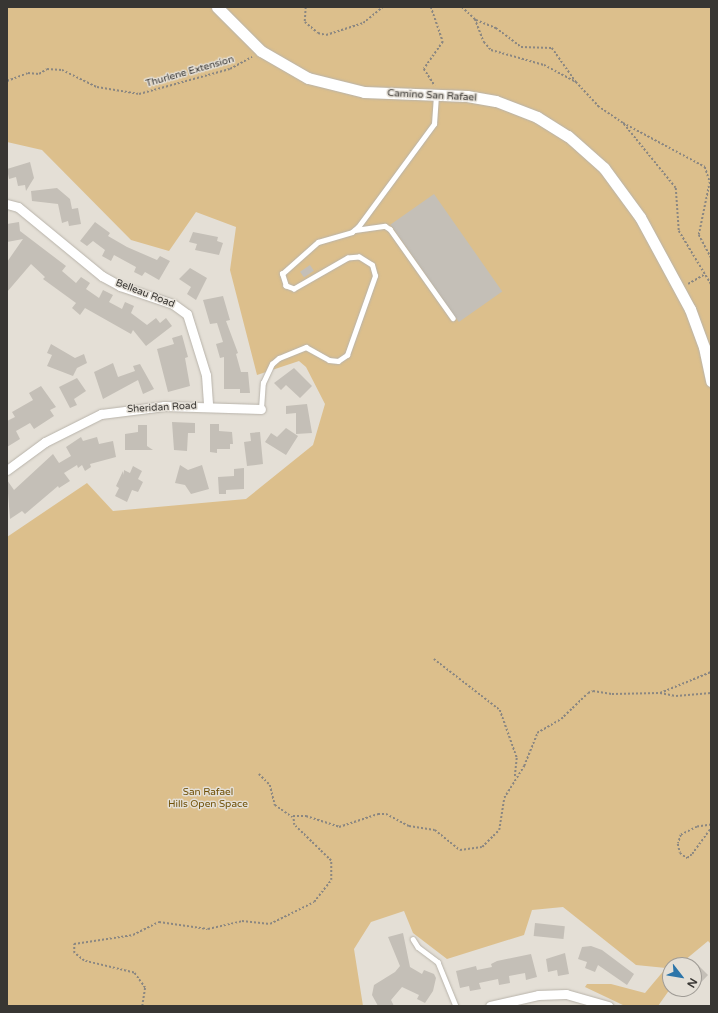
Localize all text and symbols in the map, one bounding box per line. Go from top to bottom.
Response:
street label: Thurlene Extension [144,54,236,90]
street label: Camino San Rafael [387,88,477,104]
street label: Belleau Road [114,277,176,311]
street label: Sheridan Road [127,400,197,416]
park label: San Rafael Hills Open Space [168,786,248,810]
north arrow [662,957,702,997]
text: N [684,976,700,990]

